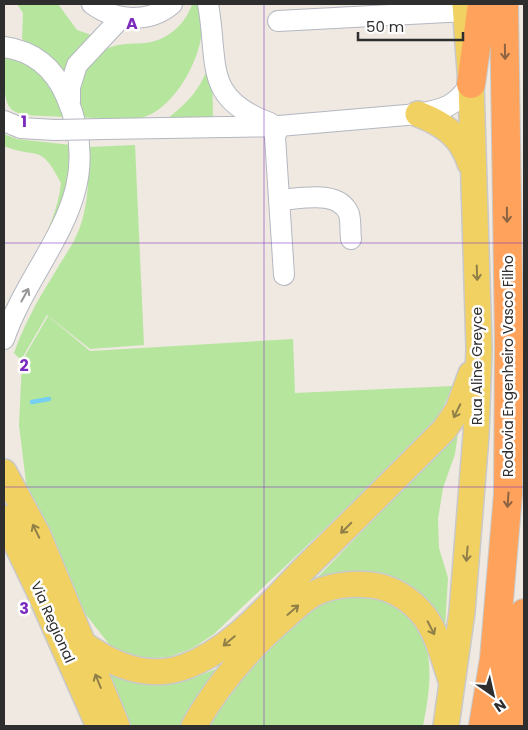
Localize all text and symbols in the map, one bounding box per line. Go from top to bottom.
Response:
scale bar [358,10,463,42]
text: A [126,12,138,35]
text: 50 m [366,16,404,37]
one-way arrow [500,44,510,60]
text: 1 [21,110,27,133]
one-way arrow [502,206,512,223]
street label: Rodovia Engenheiro Vasco Filho [498,255,518,477]
one-way arrow [472,264,481,280]
one-way arrow [20,288,30,303]
street label: Rua Aline Greyce [467,307,487,425]
text: 2 [19,354,29,377]
one-way arrow [452,403,462,418]
one-way arrow [503,492,512,508]
one-way arrow [339,522,352,534]
one-way arrow [30,524,40,539]
one-way arrow [462,546,472,562]
street label: Via Regional [26,578,80,666]
text: 3 [19,597,29,620]
one-way arrow [286,604,299,616]
one-way arrow [427,620,436,635]
one-way arrow [222,635,235,646]
north arrow [468,670,518,720]
one-way arrow [93,674,103,689]
text: N [490,695,510,717]

